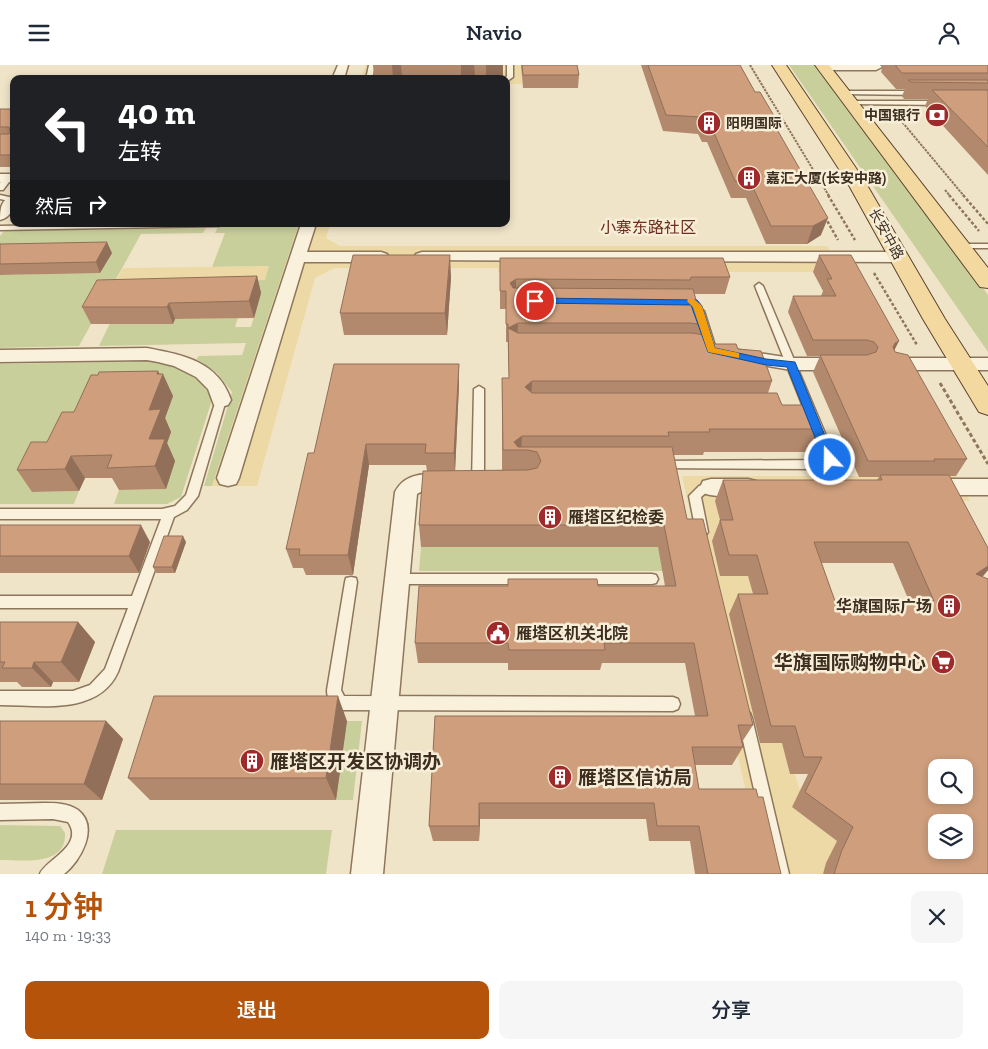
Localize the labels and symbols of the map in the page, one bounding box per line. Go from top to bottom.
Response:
bank icon: 中国银行 [924,102,950,128]
place label: 中国银行 [864,107,920,124]
building icon: 阳明国际 [696,110,722,136]
place label: 阳明国际 [726,115,782,132]
building icon: 嘉汇大厦(长安中路) [736,165,762,191]
place label: 嘉汇大厦(长安中路) [766,170,886,187]
street label: 长安中路 [865,205,907,263]
district label: 小寨东路社区 [600,218,696,237]
pin [514,280,556,322]
position arrow [803,433,855,485]
building icon: 雁塔区纪检委 [537,504,563,530]
place label: 雁塔区纪检委 [568,508,664,527]
building icon: 华旗国际广场 [936,593,962,619]
place label: 华旗国际广场 [836,597,932,616]
public building icon: 雁塔区机关北院 [485,620,511,646]
place label: 雁塔区机关北院 [516,624,628,643]
supermarket icon: 华旗国际购物中心 [930,649,956,675]
place label: 华旗国际购物中心 [774,651,926,674]
building icon: 雁塔区开发区协调办 [239,748,265,774]
place label: 雁塔区开发区协调办 [270,750,441,773]
building icon: 雁塔区信访局 [547,764,573,790]
place label: 雁塔区信访局 [578,766,692,789]

